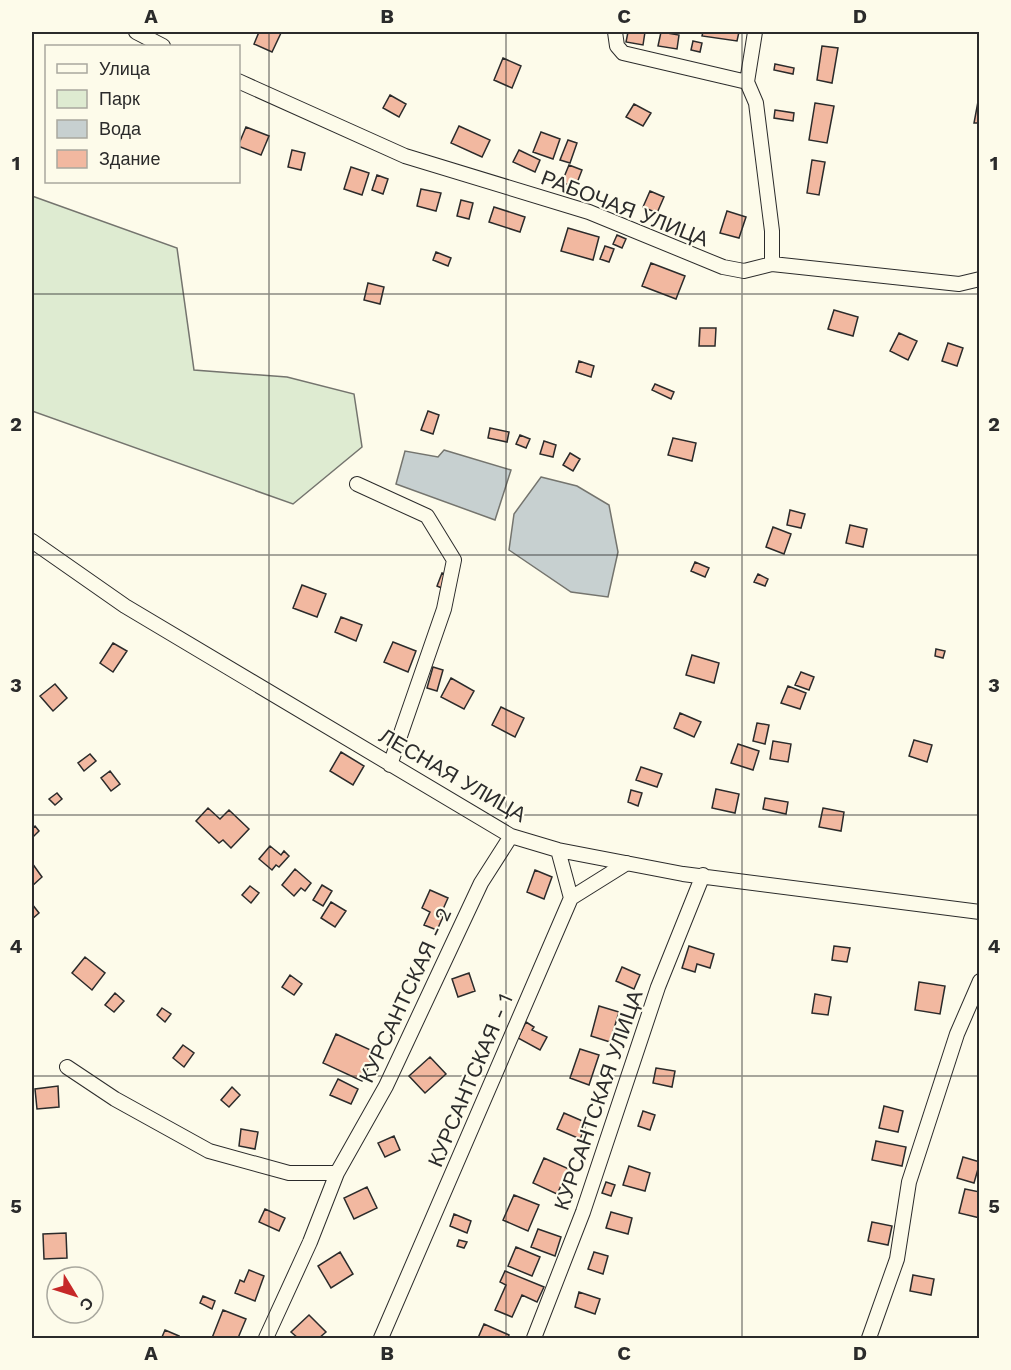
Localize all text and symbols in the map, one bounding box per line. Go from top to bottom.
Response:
text: A [144,4,158,28]
text: B [380,4,394,28]
text: C [617,4,631,28]
text: D [853,4,867,28]
legend [45,45,240,183]
text: Улица [99,58,151,79]
text: Парк [99,88,140,109]
text: Вода [99,118,142,139]
text: Здание [99,148,160,169]
text: 1 [12,151,20,175]
text: 1 [990,151,998,175]
street label: РАБОЧАЯ УЛИЦА [538,165,712,251]
text: 2 [10,412,22,436]
text: 2 [988,412,1000,436]
text: 3 [10,673,22,697]
text: 3 [988,673,1000,697]
street label: ЛЕСНАЯ УЛИЦА [375,723,531,827]
street label: КУРСАНТСКАЯ - 2 [353,904,457,1086]
text: 4 [10,934,23,958]
text: 4 [988,934,1001,958]
street label: КУРСАНТСКАЯ УЛИЦА [549,987,647,1213]
street label: КУРСАНТСКАЯ - 1 [422,990,518,1170]
text: 5 [10,1194,22,1218]
text: 5 [988,1194,1000,1218]
north arrow [45,1265,105,1325]
text: С [75,1294,97,1315]
text: A [144,1341,158,1365]
text: B [380,1341,394,1365]
text: C [617,1341,631,1365]
text: D [853,1341,867,1365]

